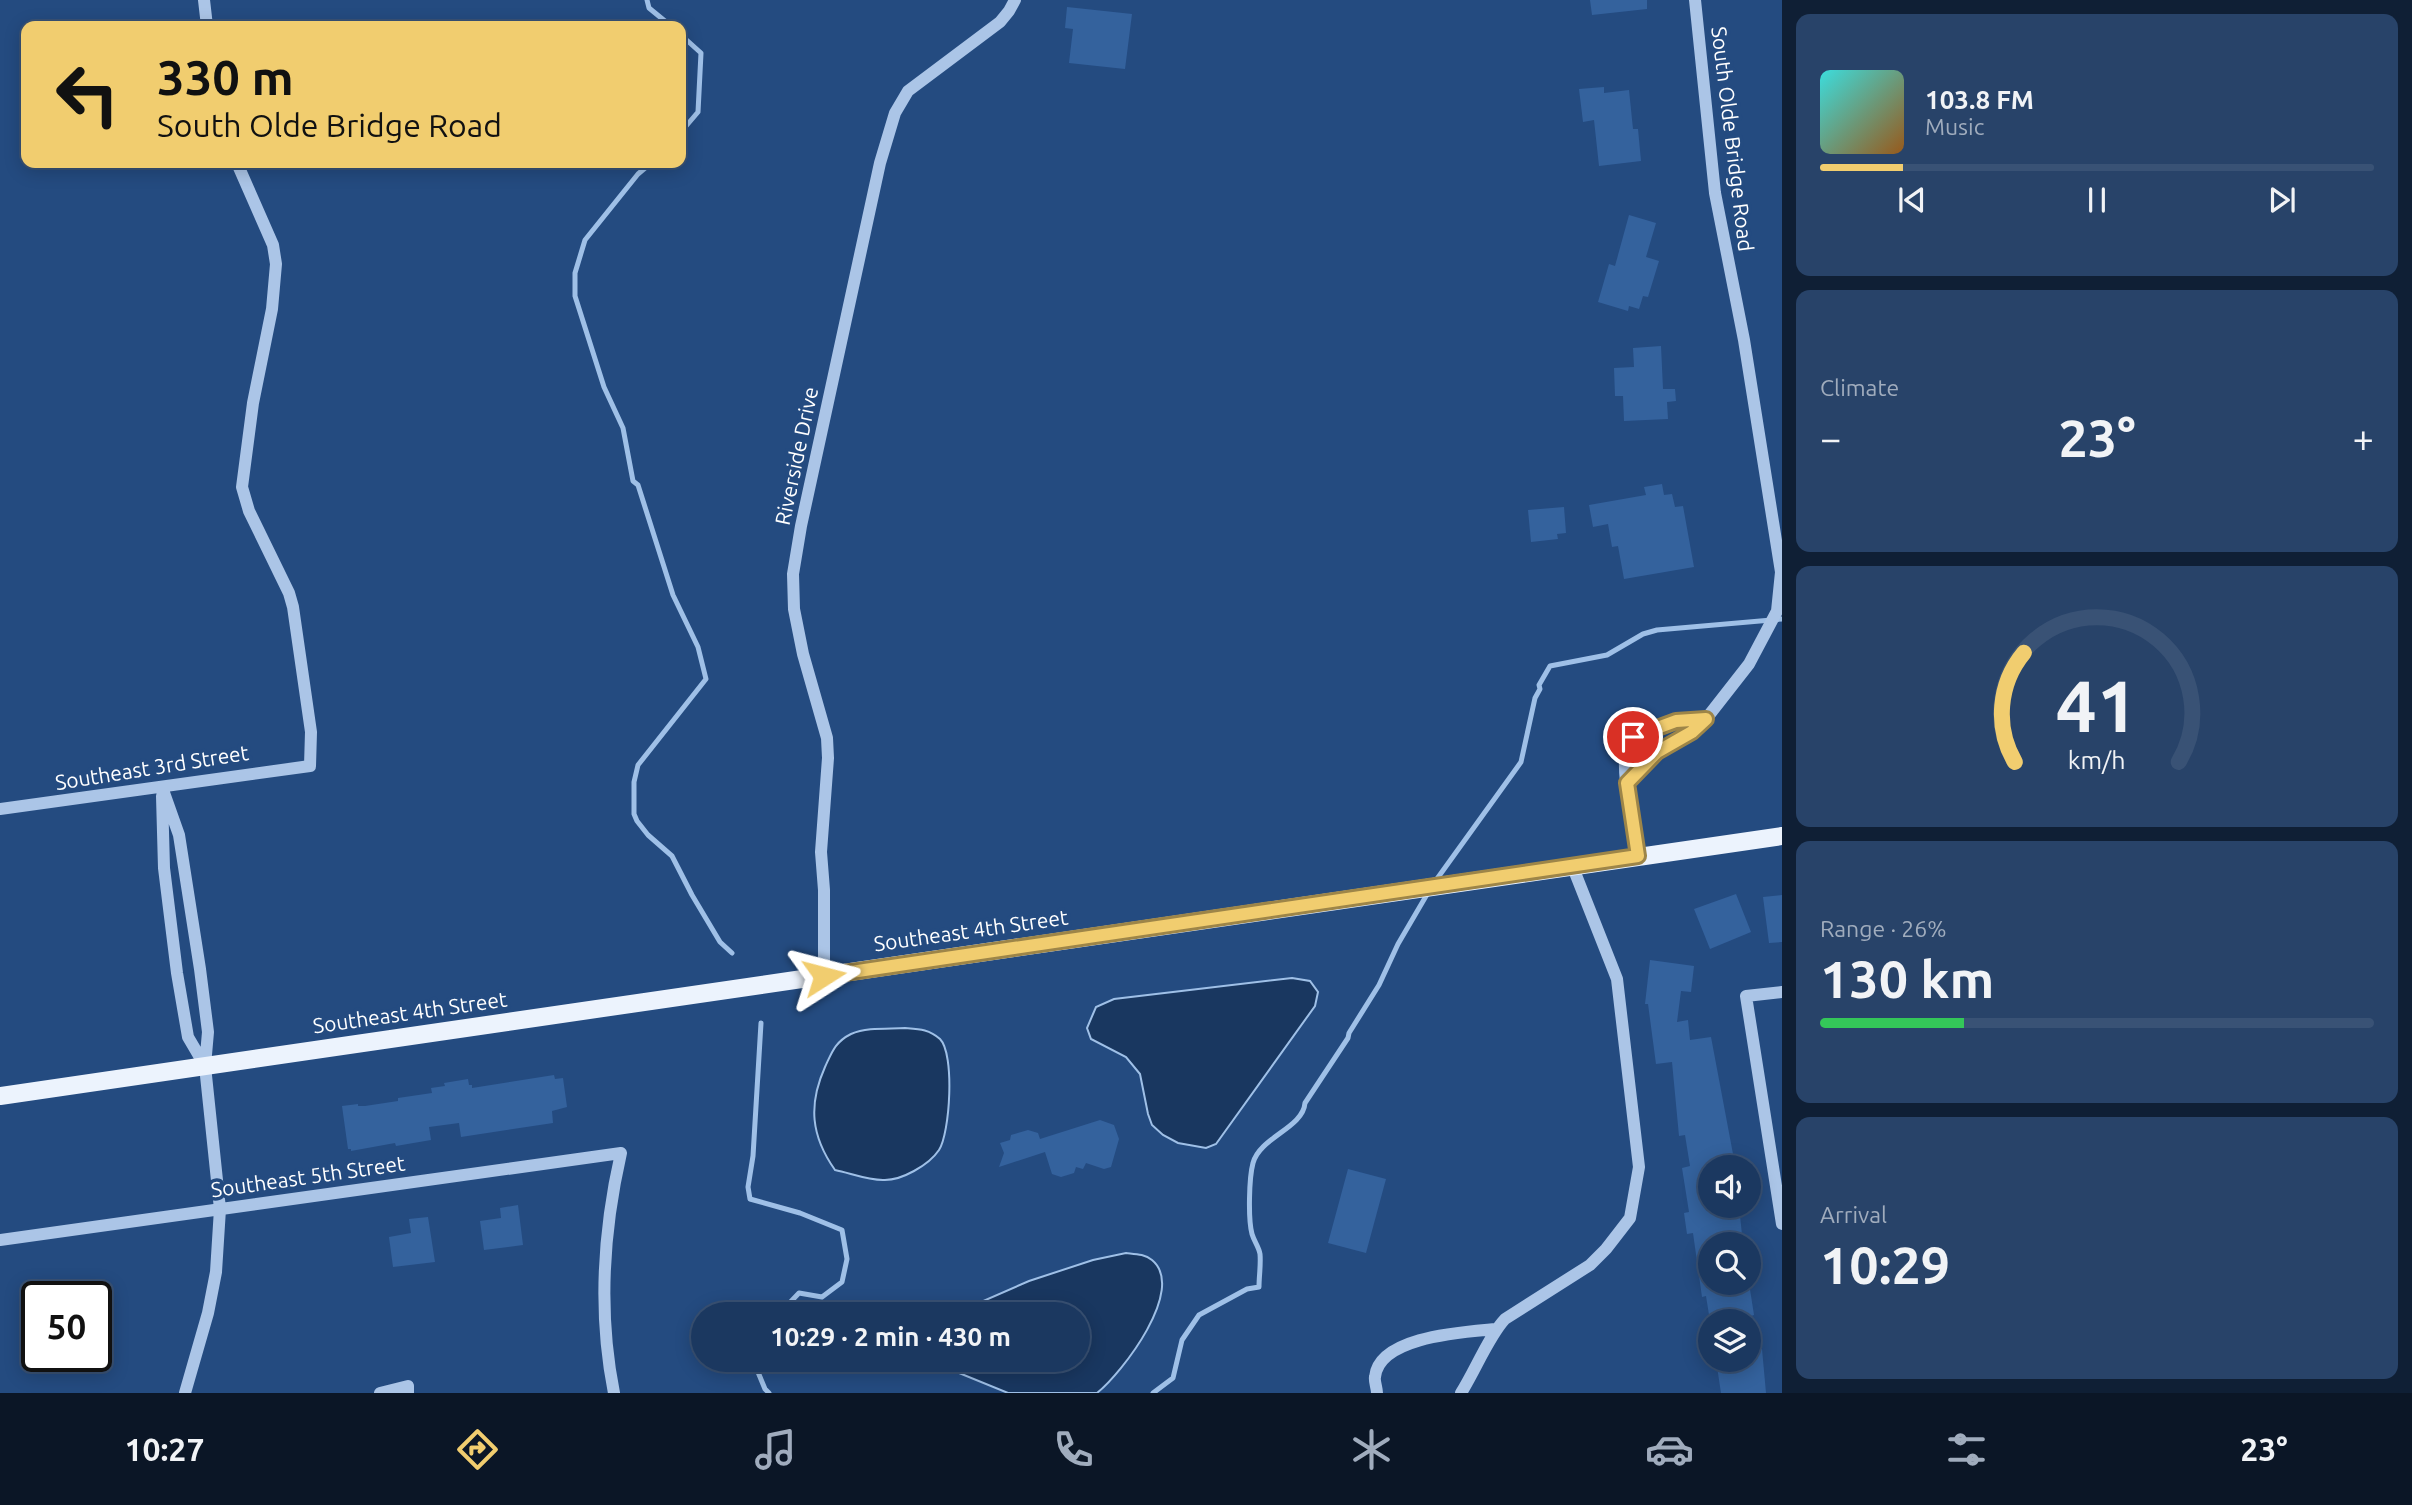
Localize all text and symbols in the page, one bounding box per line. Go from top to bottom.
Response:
street label: South Olde Bridge Road [1707,25,1759,253]
icon: left [42,49,133,140]
text: 330 m [157,49,294,104]
text: 103.8 FM [1925,85,2034,114]
text: South Olde Bridge Road [157,107,502,143]
text: Music [1925,114,1984,139]
icon: previous [1893,181,1931,219]
icon: pause [2078,181,2116,219]
icon: next [2263,181,2301,219]
text: Climate [1820,375,1899,400]
street label: Riverside Drive [770,385,822,527]
text: 23° [2058,409,2136,467]
text: − [1820,417,1841,459]
text: + [2353,417,2374,459]
text: 41 [2056,665,2138,747]
pin [1603,707,1663,767]
icon: arrive [1614,718,1652,756]
street label: Southeast 3rd Street [53,740,250,794]
text: km/h [2068,746,2126,774]
street label: Southeast 4th Street [872,905,1069,956]
text: Range · 26% [1820,916,1947,941]
position arrow [787,939,861,1013]
text: 130 km [1820,950,1994,1008]
street label: Southeast 4th Street [311,987,508,1038]
street label: Southeast 5th Street [209,1151,406,1202]
map controls [1698,1155,1761,1372]
button: sound [1698,1155,1761,1218]
text: Arrival [1820,1202,1887,1227]
button: search [1698,1232,1761,1295]
text: 10:29 [1820,1236,1950,1294]
speed limit sign: 50 [21,1281,112,1372]
button: layers [1698,1309,1761,1372]
text: 10:29 · 2 min · 430 m [770,1322,1011,1351]
icon: directions [453,1425,502,1474]
icon: music [751,1425,800,1474]
icon: phone [1049,1425,1098,1474]
icon: climate [1347,1425,1396,1474]
icon: car [1645,1425,1694,1474]
icon: filters [1942,1425,1991,1474]
text: 10:27 [124,1431,204,1467]
text: 23° [2240,1431,2288,1467]

